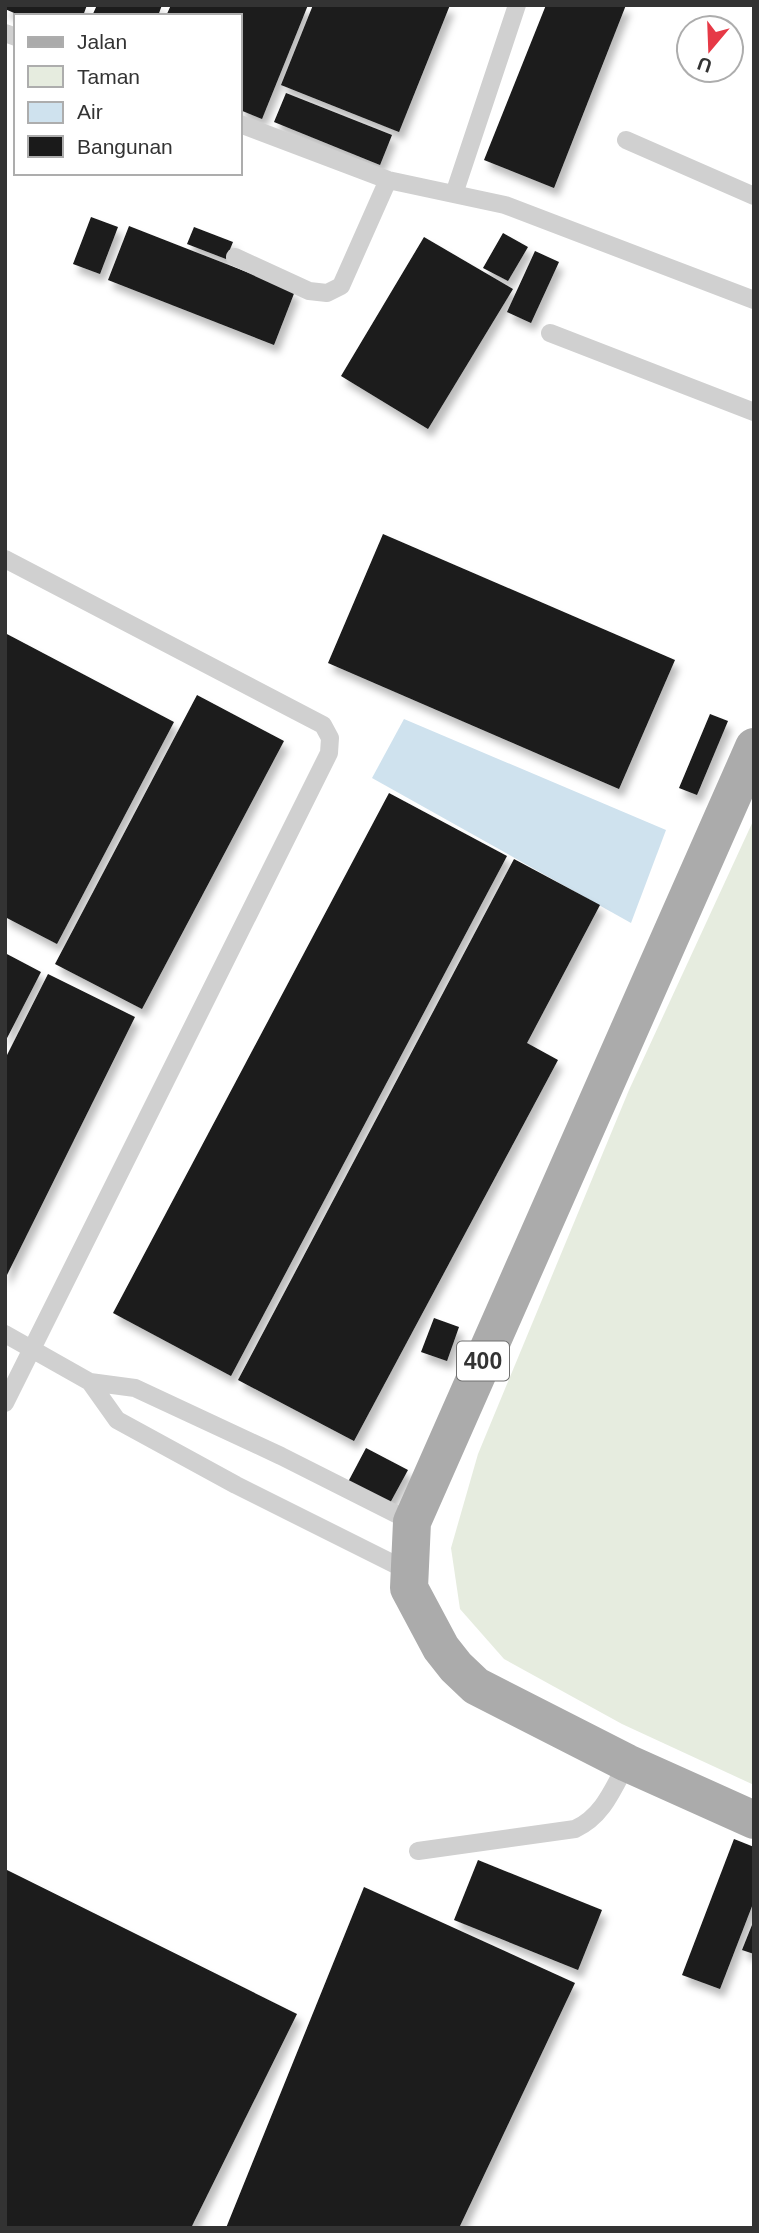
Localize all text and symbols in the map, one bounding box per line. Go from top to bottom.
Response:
legend [14,14,242,175]
north arrow [675,14,745,84]
text: Jalan [77,30,127,53]
text: U [695,52,715,77]
text: Taman [77,65,140,88]
text: Air [77,100,103,123]
text: Bangunan [77,135,173,158]
road number: 400 [457,1342,509,1380]

